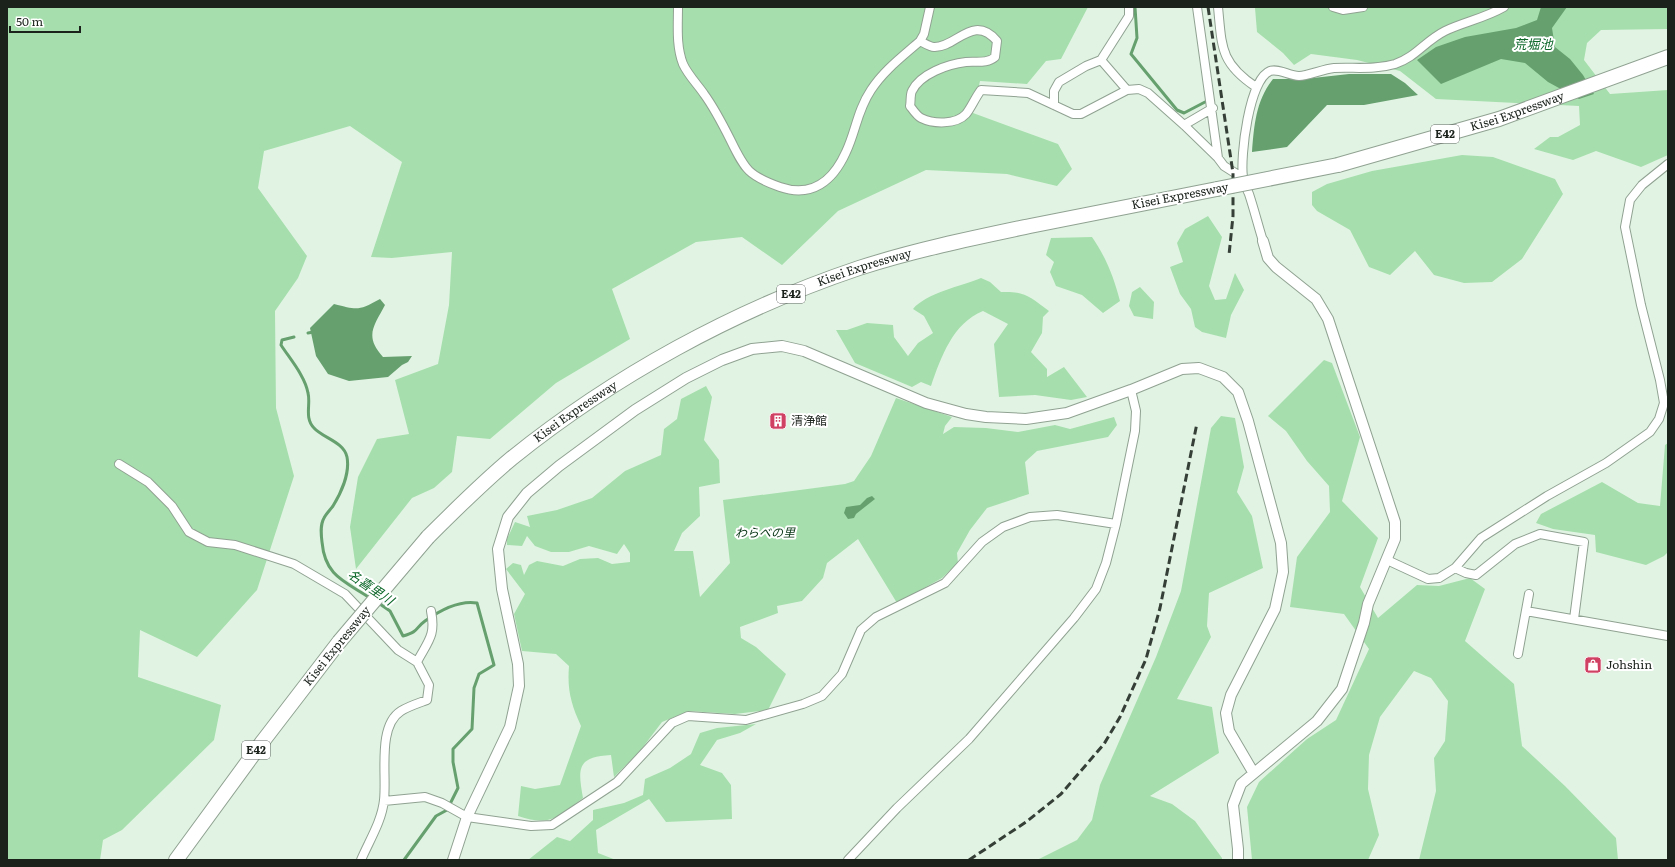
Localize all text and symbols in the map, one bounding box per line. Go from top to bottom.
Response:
scale bar [10,8,80,34]
text: 50 m [16,12,43,30]
water label: 荒堀池 [1513,34,1554,53]
street label: Kisei Expressway [1468,86,1566,135]
road number: E42 [1431,125,1459,143]
street label: Kisei Expressway [1130,177,1230,213]
street label: Kisei Expressway [814,243,913,290]
road number: E42 [777,285,805,303]
street label: Kisei Expressway [529,375,620,446]
building icon: 清浄館 [768,411,788,431]
place label: 清浄館 [791,411,827,429]
park label: わらべの里 [735,523,796,541]
water label: 名喜里川 [344,564,400,610]
street label: Kisei Expressway [298,601,374,689]
shop icon: Johshin [1583,655,1603,675]
place label: Johshin [1606,655,1652,673]
road number: E42 [242,741,270,759]

